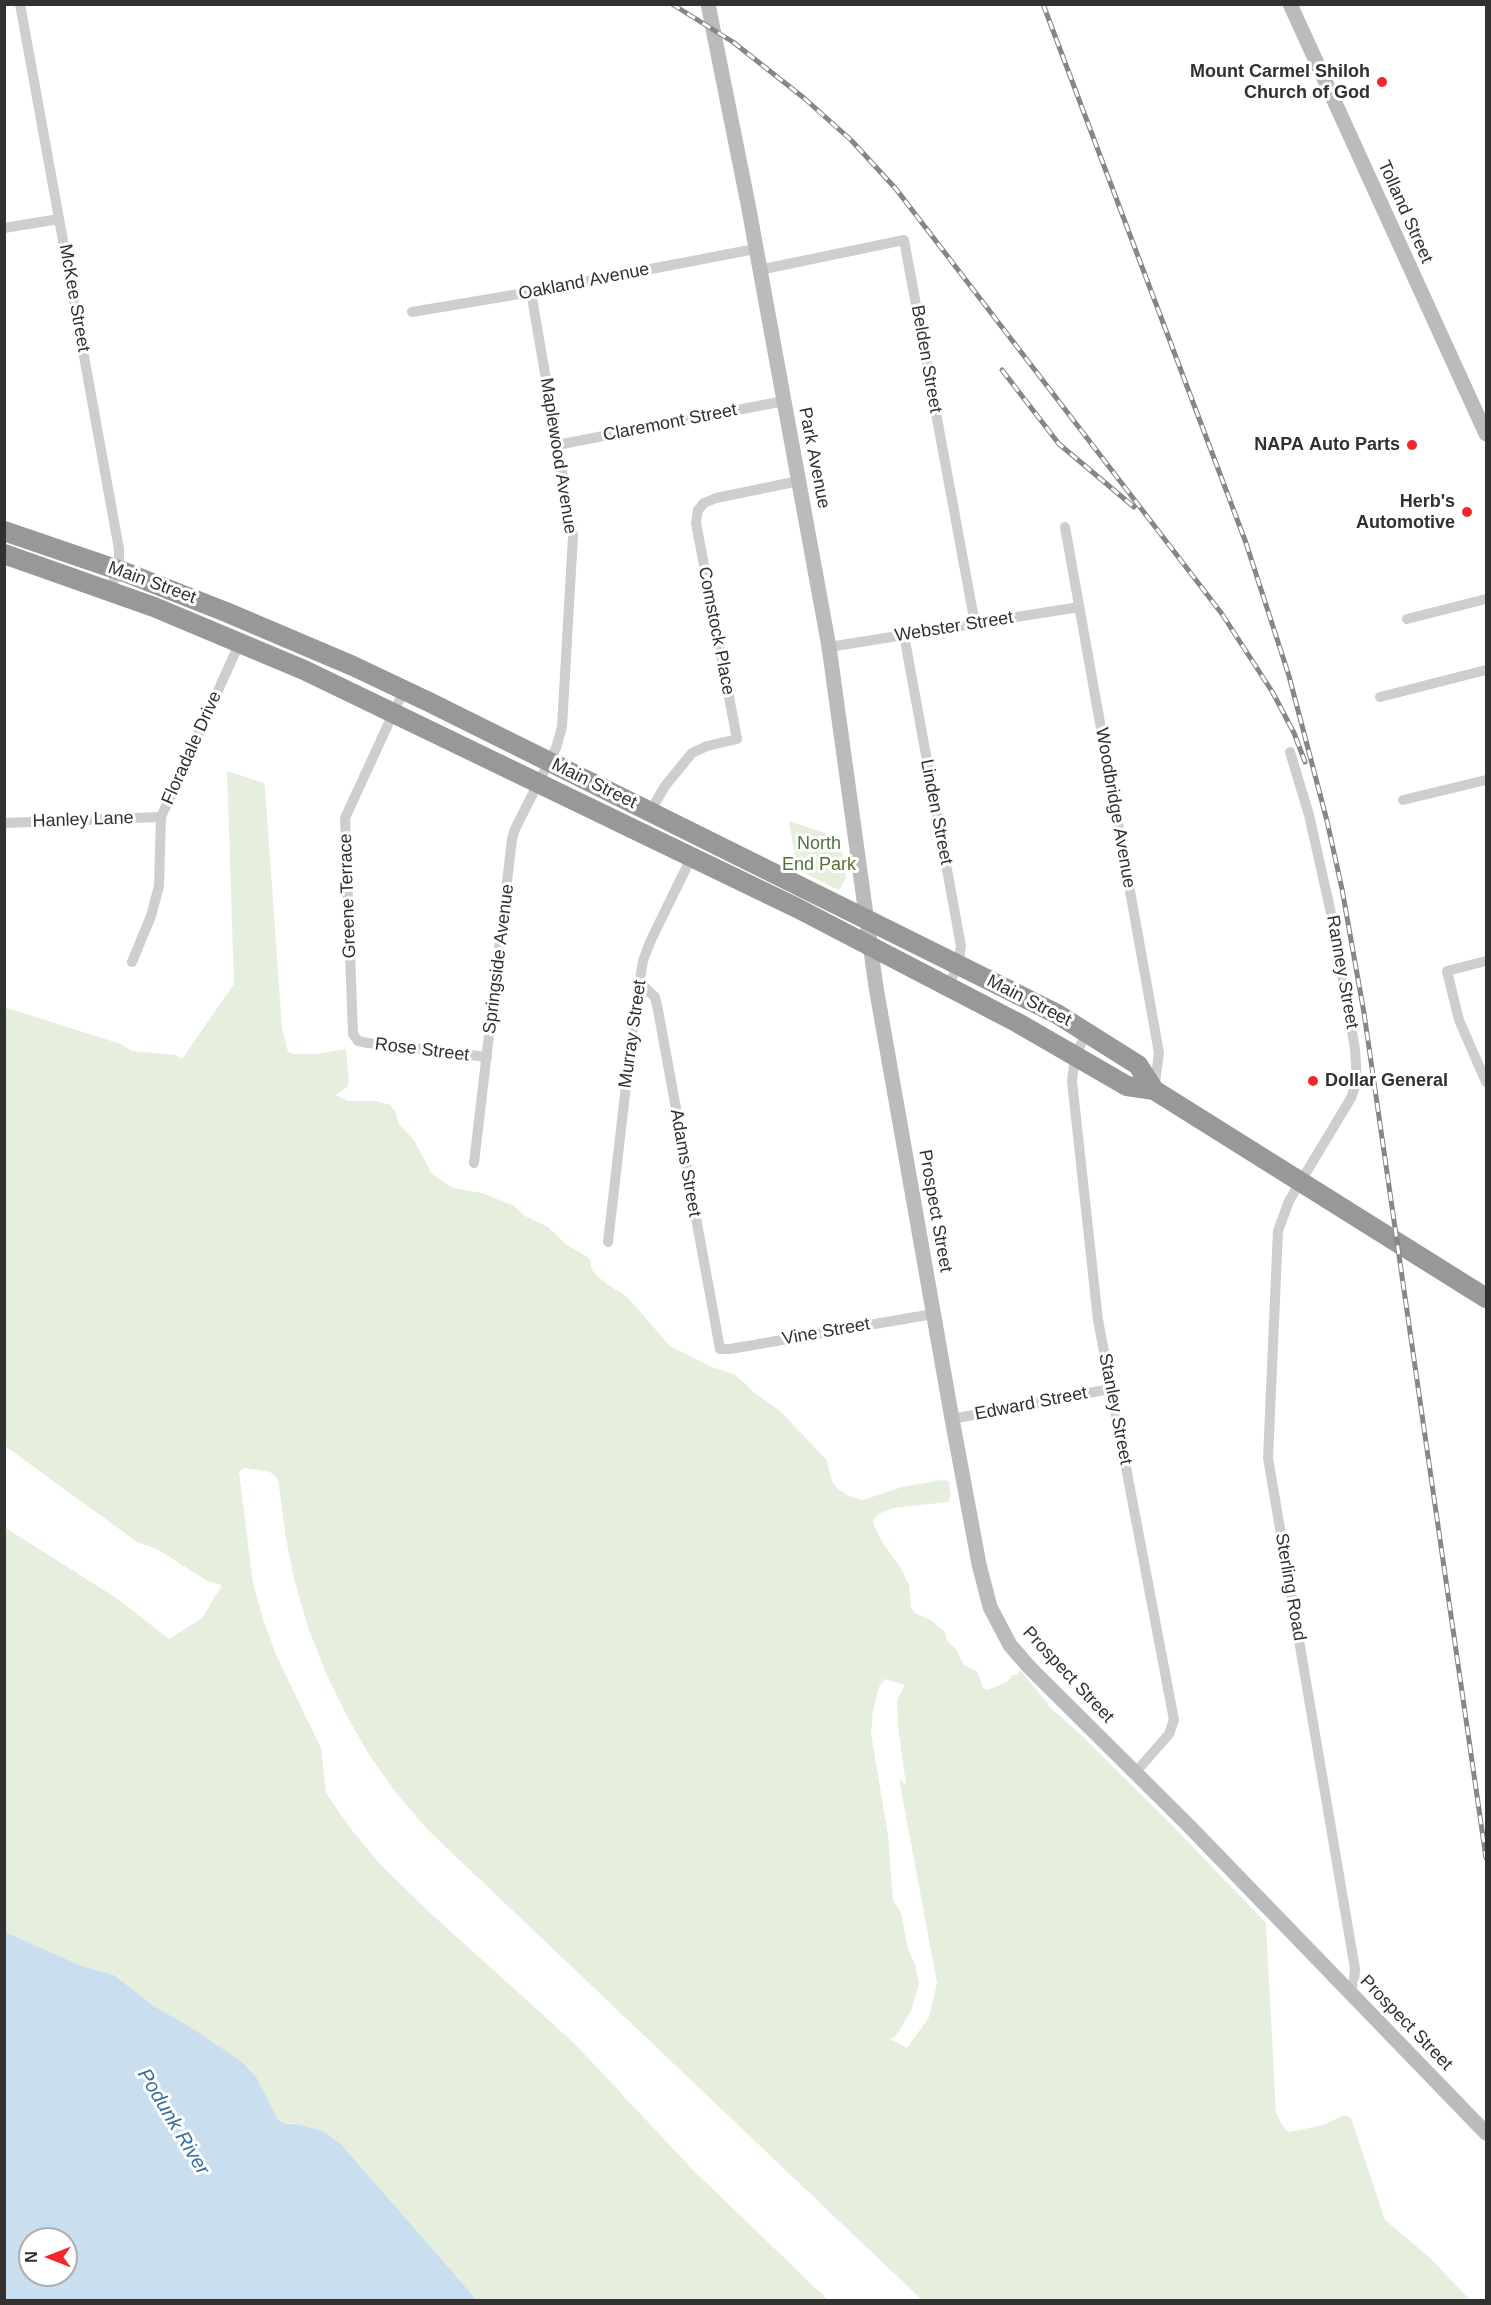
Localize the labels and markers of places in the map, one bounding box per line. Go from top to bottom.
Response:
place label: Mount Carmel Shiloh Church of God [1190,61,1370,104]
marker: Mount Carmel Shiloh Church of God [1375,75,1389,89]
place label: NAPA Auto Parts [1254,434,1400,456]
marker: NAPA Auto Parts [1405,438,1419,452]
place label: Herb's Automotive [1356,491,1455,534]
marker: Herb's Automotive [1460,505,1474,519]
place label: Dollar General [1325,1070,1448,1092]
marker: Dollar General [1306,1074,1320,1088]

